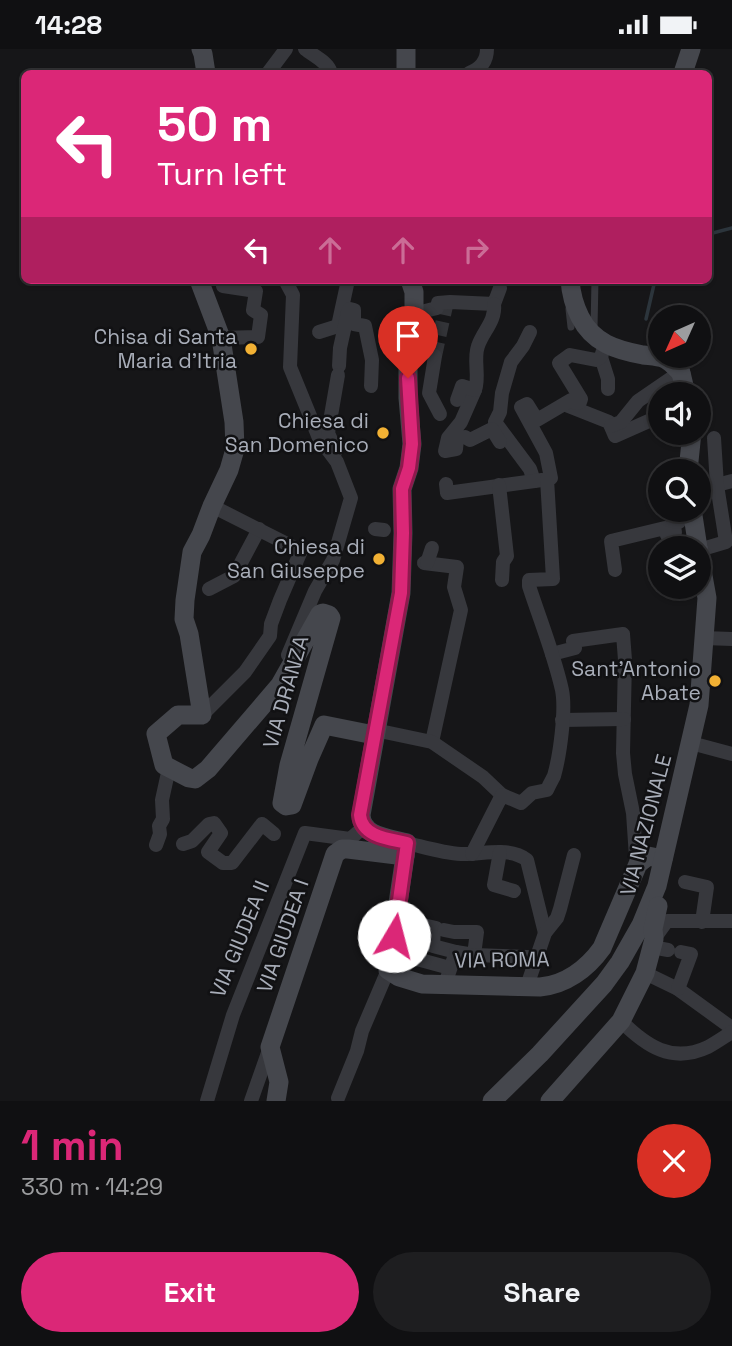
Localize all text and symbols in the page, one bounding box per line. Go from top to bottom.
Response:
text: 14:28 [35,8,102,42]
text: 50 m [157,93,272,155]
icon: left [42,98,133,189]
text: Turn left [157,154,287,194]
icon: left [238,231,276,269]
icon: ahead [311,231,349,269]
icon: ahead [384,231,422,269]
icon: right [457,231,495,269]
north arrow [648,305,710,367]
map controls [648,305,711,599]
pin [378,306,438,378]
icon: arrive [389,317,427,355]
place label: Chisa di Santa Maria d'Itria [94,323,237,374]
marker: Chisa di Santa Maria d'Itria [243,341,259,357]
button: sound [648,382,711,445]
place label: Chiesa di San Domenico [225,407,369,458]
marker: Chiesa di San Domenico [375,425,391,441]
button: search [648,459,711,522]
place label: Chiesa di San Giuseppe [227,533,365,584]
button: layers [648,536,711,599]
marker: Chiesa di San Giuseppe [371,551,387,567]
street label: VIA DRANZA [257,632,315,751]
place label: Sant'Antonio Abate [571,655,701,706]
marker: Sant'Antonio Abate [707,673,723,689]
street label: VIA NAZIONALE [614,751,677,899]
street label: VIA GIUDEA I [250,875,315,996]
street label: VIA GIUDEA II [204,876,275,1001]
position arrow [357,899,431,973]
street label: VIA ROMA [454,945,550,974]
text: 1 min [21,1119,124,1172]
button: close [637,1124,711,1198]
text: 330 m · 14:29 [21,1172,163,1202]
button: Exit [21,1252,359,1332]
button: Share [373,1252,711,1332]

